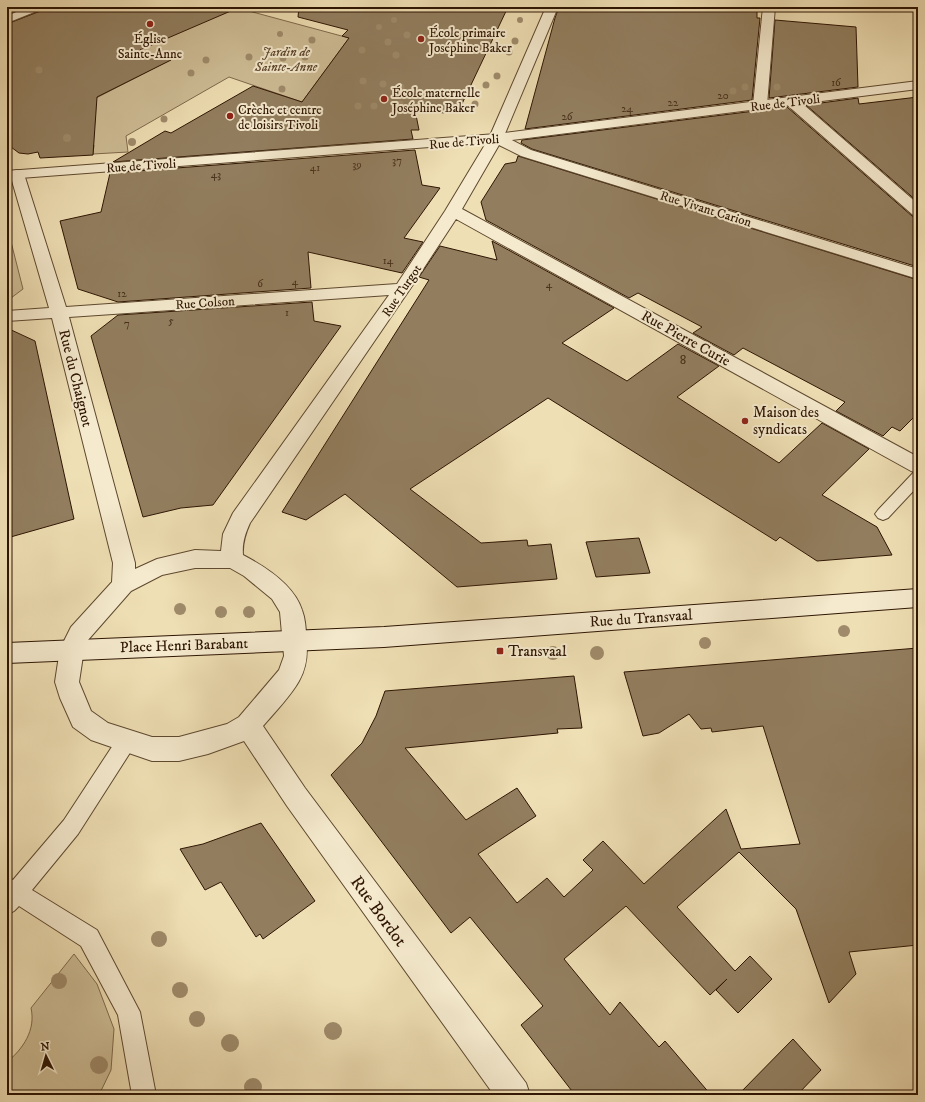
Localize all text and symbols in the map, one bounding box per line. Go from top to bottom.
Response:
marker: Église Sainte-Anne [145,19,155,29]
place label: École primaire Joséphine Baker [428,25,512,56]
place label: Église Sainte-Anne [118,31,182,62]
marker: École primaire Joséphine Baker [416,34,426,44]
park label: Jardin de Sainte-Anne [254,44,318,75]
house number: 16 [831,76,842,90]
place label: École maternelle Joséphine Baker [391,85,480,116]
house number: 20 [717,89,729,103]
street label: Rue de Tivoli [749,91,821,115]
marker: École maternelle Joséphine Baker [379,94,389,104]
house number: 22 [668,96,679,110]
place label: Crèche et centre de loisirs Tivoli [238,102,322,133]
house number: 24 [621,102,634,116]
house number: 26 [561,110,574,124]
marker: Crèche et centre de loisirs Tivoli [225,111,235,121]
street label: Rue de Tivoli [428,131,500,153]
house number: 37 [392,154,402,168]
street label: Rue de Tivoli [106,156,177,176]
house number: 39 [352,158,362,172]
house number: 41 [310,161,320,175]
house number: 43 [211,168,221,182]
street label: Rue Vivant Carion [658,187,754,231]
house number: 14 [383,254,394,268]
street label: Rue Turgot [378,261,425,320]
house number: 4 [292,275,299,289]
house number: 6 [257,277,264,291]
house number: 4 [546,278,553,292]
house number: 12 [117,287,127,301]
street label: Rue Colson [175,293,235,313]
house number: 1 [285,306,289,320]
street label: Rue Pierre Curie [638,306,734,371]
house number: 5 [168,314,174,328]
house number: 7 [124,317,130,331]
street label: Rue du Chaignot [54,327,97,429]
house number: 8 [680,352,686,368]
place label: Maison des syndicats [753,403,819,439]
marker: Maison des syndicats [740,416,750,426]
street label: Rue du Transvaal [589,605,694,632]
street label: Place Henri Barabant [120,634,249,657]
place label: Transvaal [508,642,567,661]
marker: Transvaal [495,646,505,656]
street label: Rue Bordot [345,872,411,951]
north arrow [26,1036,66,1076]
text: N [40,1040,50,1054]

